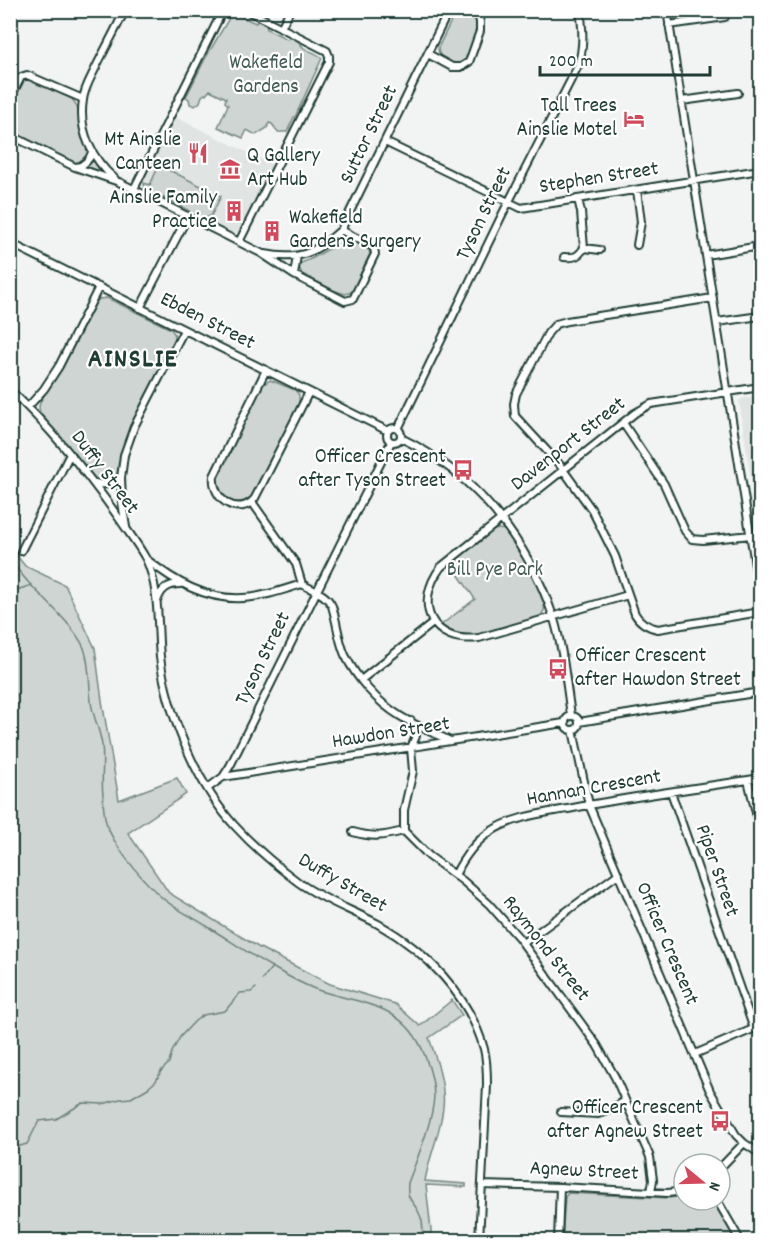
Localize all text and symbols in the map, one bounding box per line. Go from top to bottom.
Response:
scale bar [540,39,710,77]
park label: Wakefield Gardens [229,49,303,103]
text: 200 m [549,50,593,75]
street label: Suttor Street [333,80,407,190]
place label: Tall Trees Ainslie Motel [517,92,617,146]
hotel icon: Tall Trees Ainslie Motel [622,107,646,131]
place label: Mt Ainslie Canteen [104,126,181,180]
restaurant icon: Mt Ainslie Canteen [186,141,210,165]
place label: Q Gallery Art Hub [247,142,321,196]
street label: Stephen Street [537,155,661,203]
museum icon: Q Gallery Art Hub [218,157,242,181]
street label: Tyson Street [449,162,521,266]
place label: Ainslie Family Practice [109,184,217,238]
building icon: Ainslie Family Practice [222,199,246,223]
place label: Wakefield Gardens Surgery [289,204,421,258]
building icon: Wakefield Gardens Surgery [260,219,284,243]
street label: Ebden Street [154,285,260,359]
district label: AINSLIE [88,341,178,380]
street label: Davenport Street [505,390,633,500]
street label: Duffy Street [62,425,146,522]
place label: Officer Crescent after Tyson Street [299,443,446,497]
bus stop icon: Officer Crescent after Tyson Street [451,458,475,482]
park label: Bill Pye Park [447,556,543,586]
street label: Tyson Street [228,607,300,711]
place label: Officer Crescent after Hawdon Street [575,642,741,696]
bus stop icon: Officer Crescent after Hawdon Street [546,657,570,681]
street label: Hawdon Street [330,710,452,758]
street label: Hannan Crescent [525,762,664,816]
street label: Piper Street [686,821,746,921]
street label: Duffy Street [292,846,392,922]
street label: Officer Crescent [627,878,706,1010]
street label: Raymond Street [494,889,596,1009]
place label: Officer Crescent after Agnew Street [547,1094,703,1148]
bus stop icon: Officer Crescent after Agnew Street [708,1109,732,1133]
north arrow [672,1152,732,1212]
street label: Agnew Street [529,1154,639,1190]
text: N [702,1179,726,1194]

